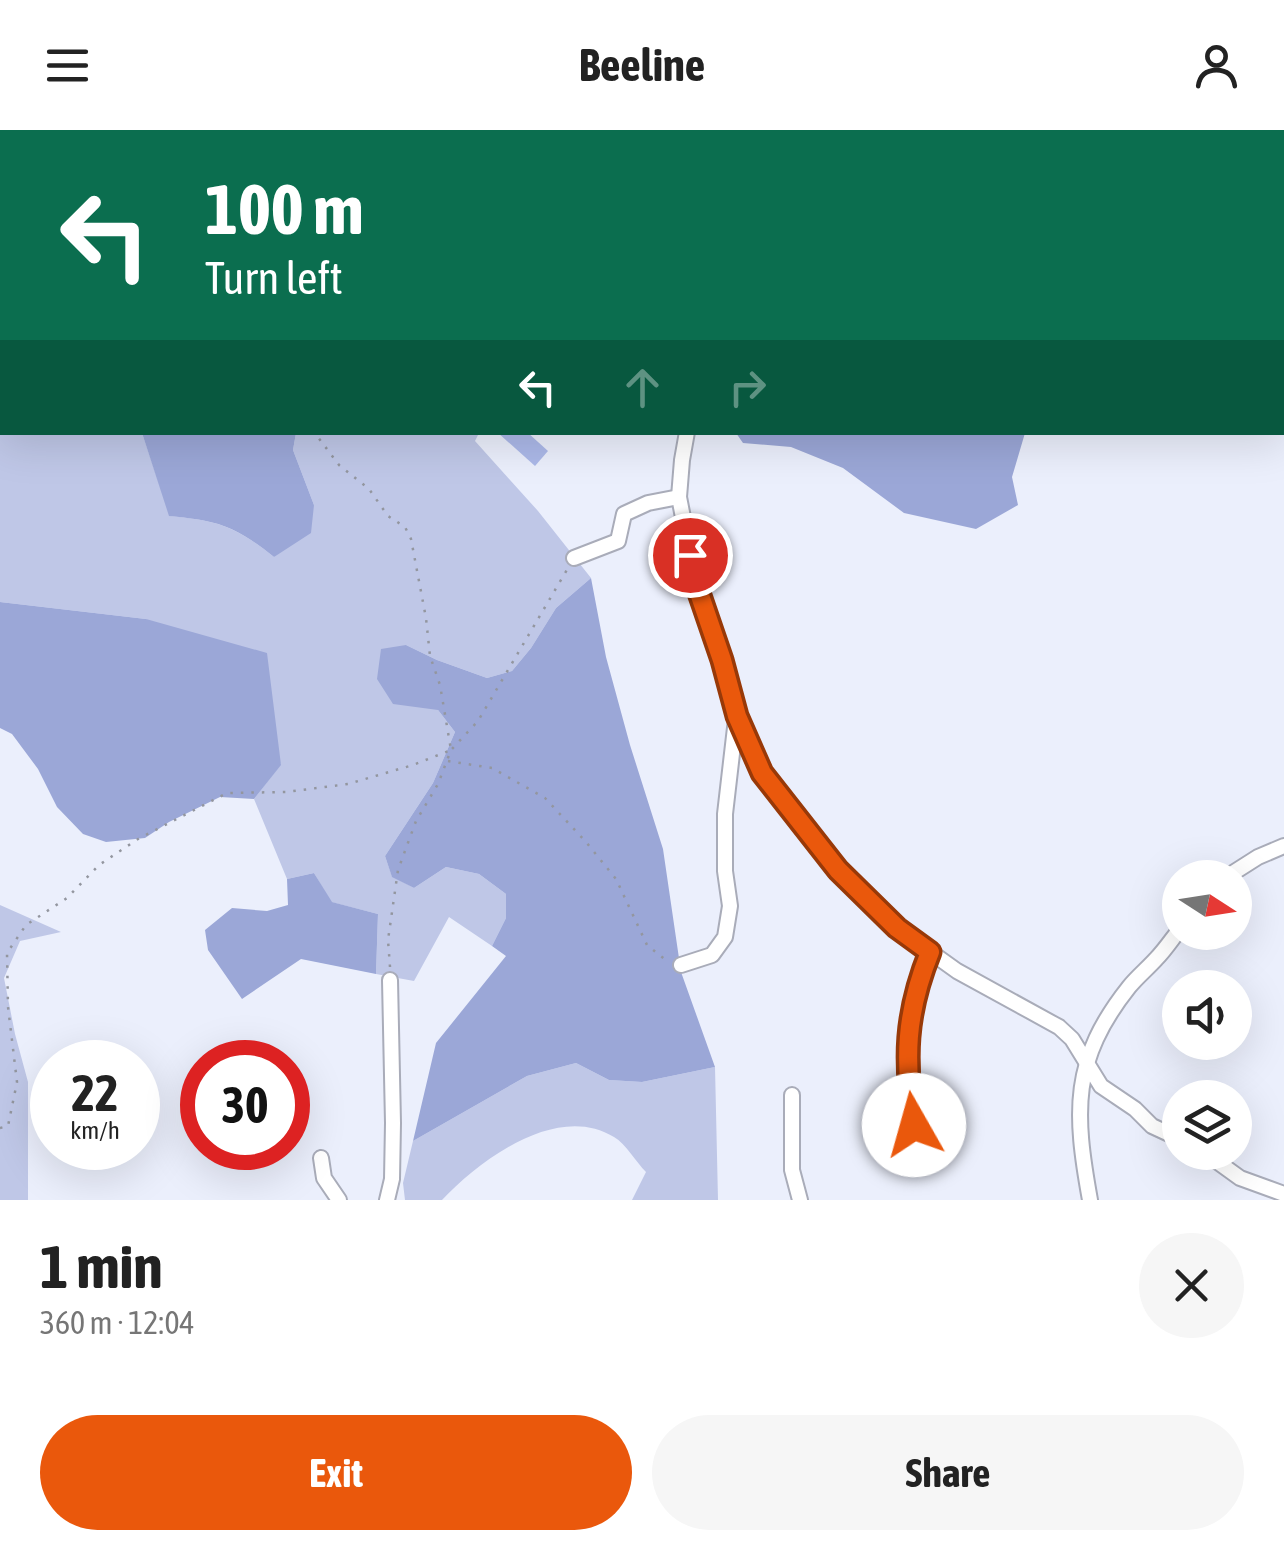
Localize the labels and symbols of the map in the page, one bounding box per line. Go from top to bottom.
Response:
pin [648,513,733,598]
north arrow [1162,860,1252,950]
speed limit sign: 30 [180,1040,310,1170]
position arrow [862,1073,966,1177]

